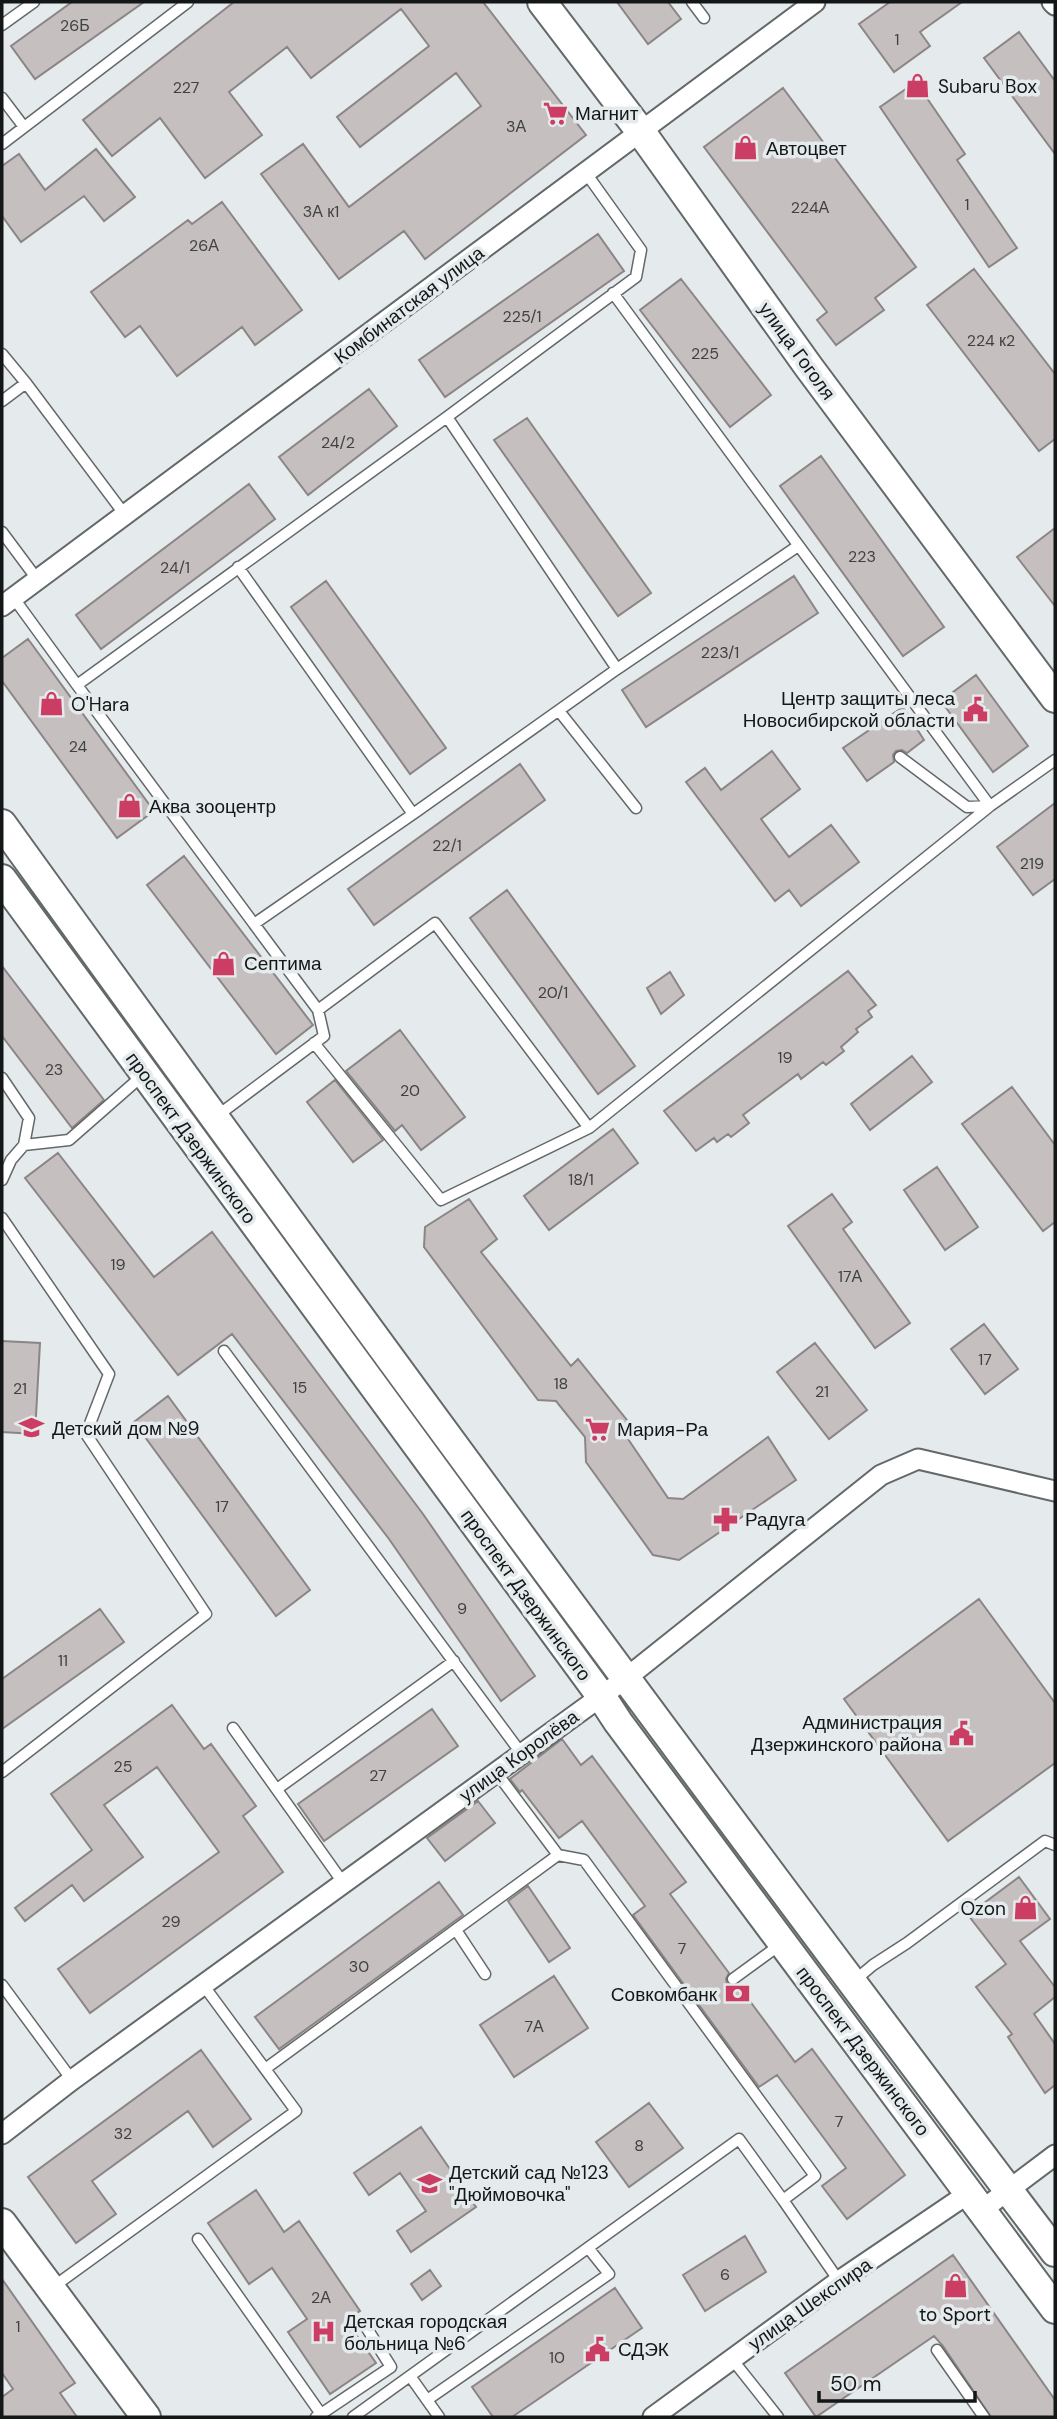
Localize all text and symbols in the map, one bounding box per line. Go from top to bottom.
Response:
house number: 26Б [60,15,90,36]
house number: 1 [895,29,900,50]
shop icon: Subaru Box [904,72,932,100]
place label: Subaru Box [938,74,1037,99]
house number: 227 [173,77,199,98]
supermarket icon: Магнит [541,99,569,127]
place label: Магнит [575,101,639,126]
house number: 3А [506,116,526,137]
shop icon: Автоцвет [732,134,760,162]
place label: Автоцвет [766,136,847,161]
house number: 1 [965,194,970,215]
house number: 224А [791,197,830,218]
house number: 3А к1 [303,201,339,222]
house number: 26А [189,235,219,256]
street label: Комбинатская улица [329,240,489,370]
street label: улица Гоголя [753,297,841,405]
house number: 225/1 [503,306,541,327]
house number: 224 к2 [967,330,1015,351]
house number: 225 [691,343,719,364]
house number: 24/2 [321,432,355,453]
house number: 223 [848,546,876,567]
house number: 24/1 [160,557,190,578]
house number: 223/1 [701,642,739,663]
place label: Центр защиты леса Новосибирской области [743,686,955,733]
shop icon: O'Hara [37,690,65,718]
place label: O'Hara [71,692,129,717]
public building icon: Центр защиты леса Новосибирской области [961,695,989,723]
house number: 24 [69,736,88,757]
shop icon: Аква зооцентр [115,792,143,820]
place label: Аква зооцентр [149,794,276,819]
house number: 22/1 [432,835,462,856]
house number: 219 [1020,853,1044,874]
shop icon: Септима [210,949,238,977]
place label: Септима [244,951,322,976]
house number: 20/1 [538,982,568,1003]
street label: проспект Дзержинского [120,1047,262,1229]
house number: 19 [777,1047,793,1068]
house number: 23 [45,1059,63,1080]
house number: 20 [400,1080,420,1101]
house number: 18/1 [568,1169,594,1190]
house number: 19 [110,1254,126,1275]
house number: 17А [838,1266,862,1287]
house number: 17 [978,1349,992,1370]
house number: 18 [554,1373,568,1394]
house number: 15 [293,1377,307,1398]
house number: 21 [13,1378,27,1399]
house number: 21 [815,1381,829,1402]
school or university icon: Детский дом №9 [18,1414,46,1442]
supermarket icon: Мария-Ра [583,1415,611,1443]
place label: Детский дом №9 [52,1416,199,1441]
place label: Мария-Ра [617,1417,708,1442]
house number: 17 [215,1496,229,1517]
street label: проспект Дзержинского [455,1504,597,1686]
pharmacy icon: Радуга [711,1505,739,1533]
place label: Радуга [745,1507,806,1532]
house number: 9 [457,1598,467,1619]
house number: 11 [58,1650,68,1671]
street label: улица Королёва [454,1704,584,1808]
place label: Администрация Дзержинского района [751,1710,942,1757]
public building icon: Администрация Дзержинского района [948,1719,976,1747]
house number: 25 [114,1756,132,1777]
house number: 27 [369,1765,387,1786]
shop icon: Ozon [1012,1894,1040,1922]
place label: Ozon [960,1896,1006,1921]
house number: 29 [161,1911,181,1932]
house number: 7 [678,1938,686,1959]
house number: 30 [349,1956,369,1977]
street label: проспект Дзержинского [791,1961,935,2141]
bank icon: Совкомбанк [723,1980,751,2008]
place label: Совкомбанк [611,1982,718,2007]
house number: 7А [524,2016,544,2037]
house number: 7 [835,2111,843,2132]
house number: 32 [114,2123,132,2144]
house number: 8 [634,2135,644,2156]
place label: Детский сад №123 "Дюймовочка" [449,2160,609,2207]
school or university icon: Детский сад №123 "Дюймовочка" [415,2169,443,2197]
street label: улица Шекспира [743,2252,877,2356]
house number: 6 [720,2264,730,2285]
shop icon: to Sport [941,2272,969,2300]
house number: 2А [311,2287,331,2308]
place label: to Sport [919,2302,991,2327]
place label: Детская городская больница №6 [344,2309,507,2356]
house number: 1 [16,2316,21,2337]
hospital icon: Детская городская больница №6 [310,2318,338,2346]
public building icon: СДЭК [584,2335,612,2363]
place label: СДЭК [618,2337,669,2362]
house number: 10 [549,2347,565,2368]
scale bar [819,2360,975,2404]
text: 50 m [830,2370,881,2398]

